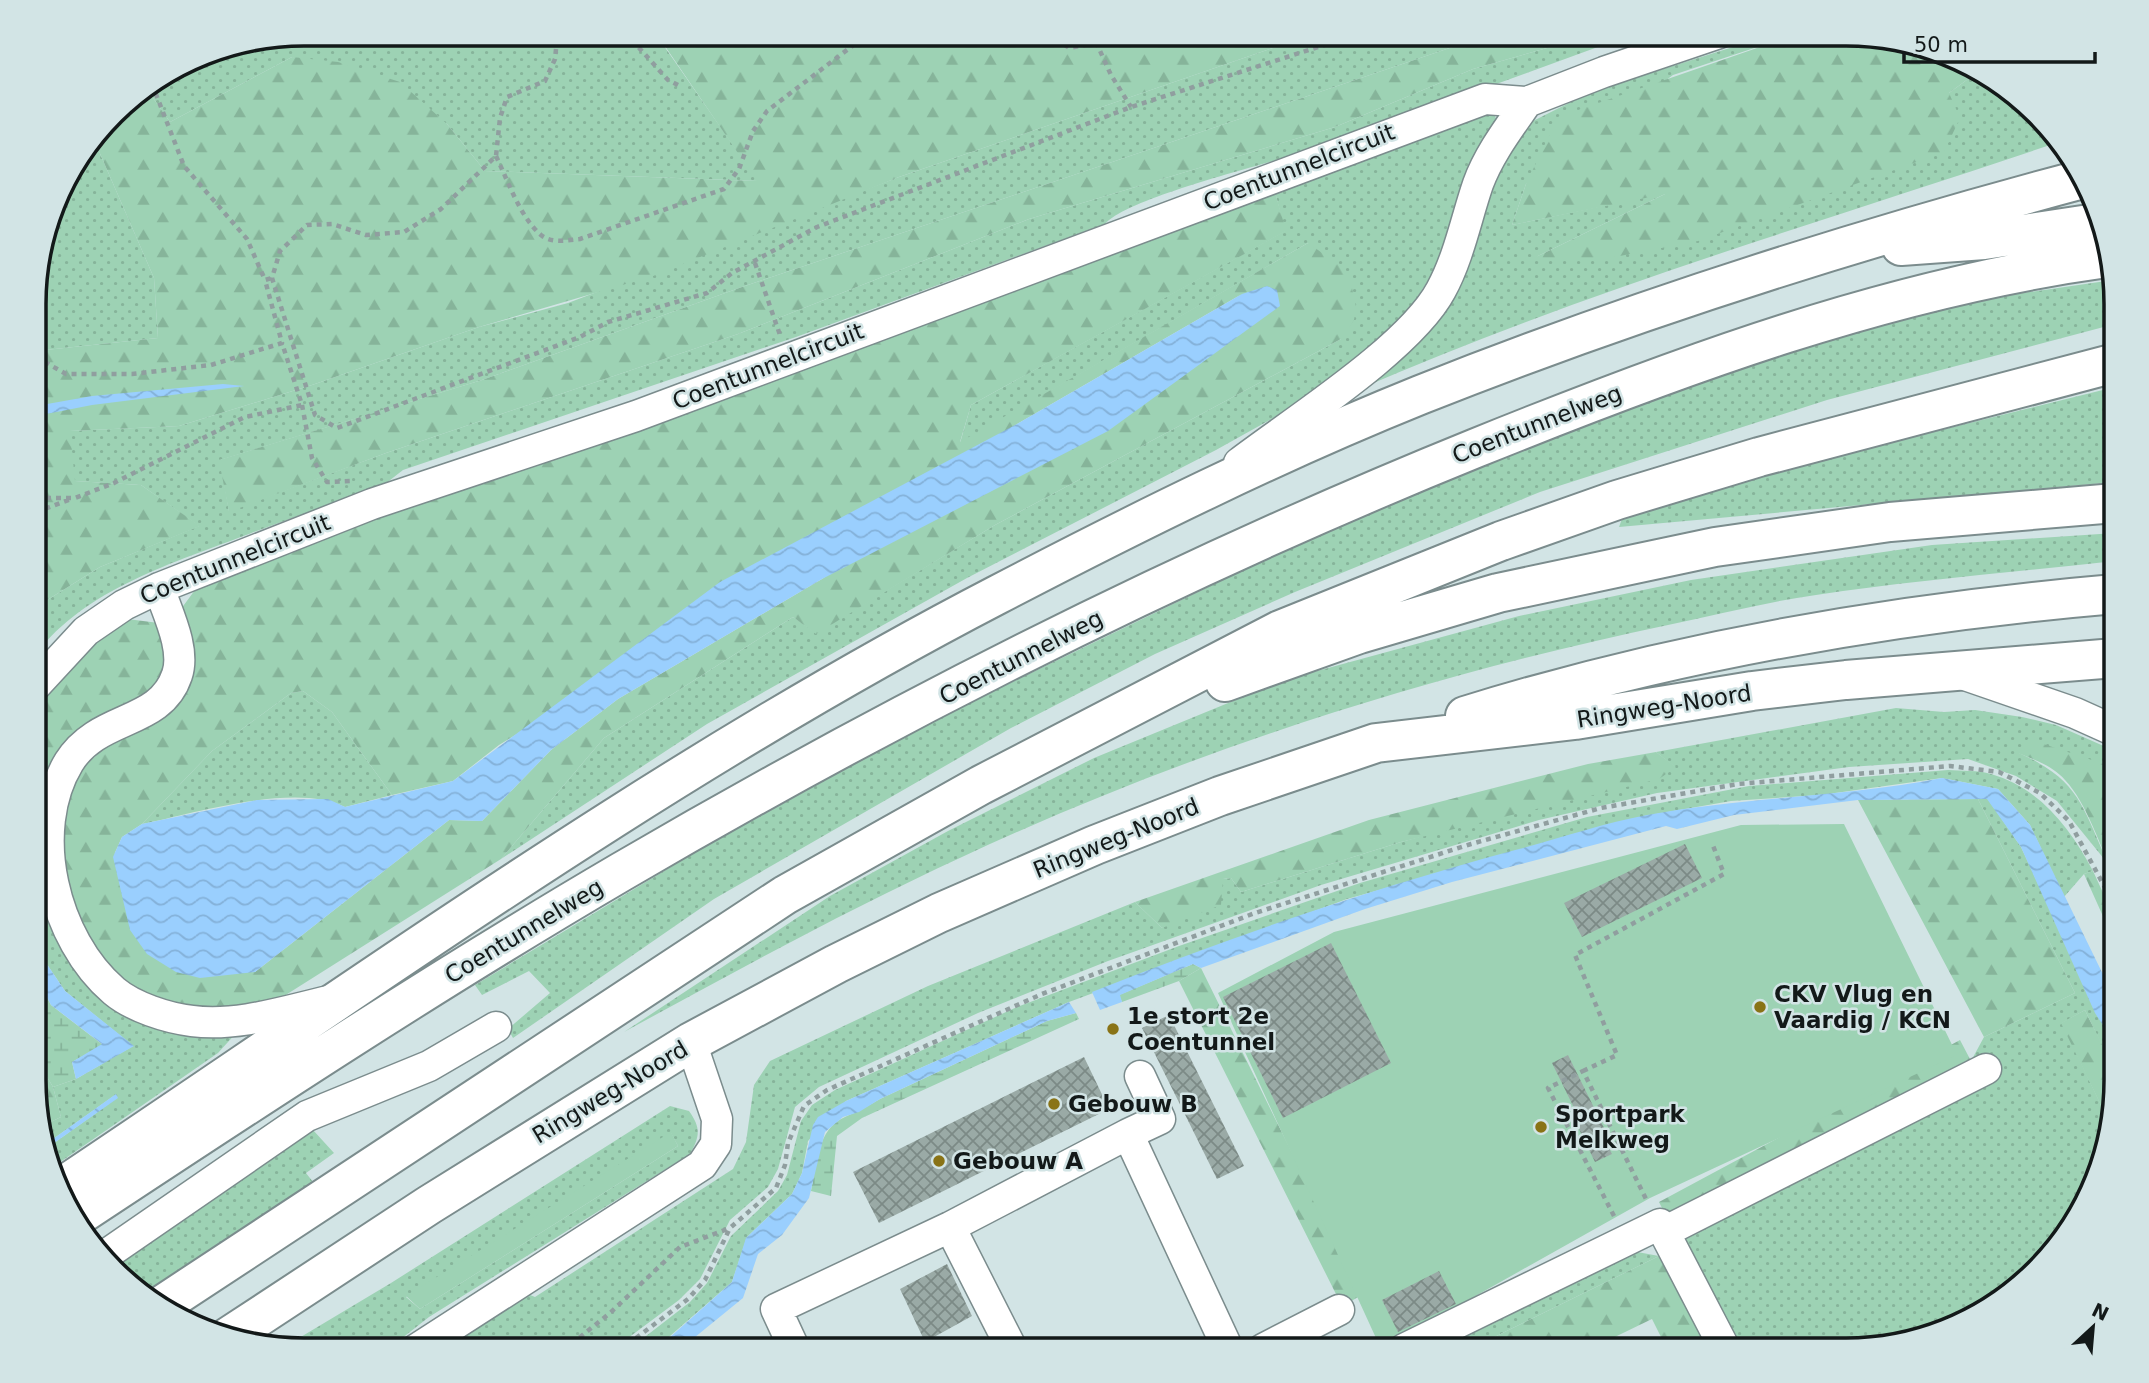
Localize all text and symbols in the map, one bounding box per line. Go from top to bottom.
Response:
scale bar [1904,21,2095,65]
text: 50 m [1914,33,1968,57]
street label: Coentunnelcircuit [1200,119,1398,215]
street label: Coentunnelcircuit [669,318,867,414]
street label: Coentunnelweg [1448,380,1626,468]
street label: Coentunnelcircuit [136,509,334,609]
street label: Coentunnelweg [935,605,1107,709]
street label: Ringweg-Noord [1575,679,1753,733]
street label: Ringweg-Noord [1029,793,1203,883]
street label: Coentunnelweg [440,874,608,988]
place label: CKV Vlug en Vaardig / KCN [1774,981,1951,1033]
marker: CKV Vlug en Vaardig / KCN [1752,999,1768,1015]
place label: 1e stort 2e Coentunnel [1127,1003,1275,1055]
marker: 1e stort 2e Coentunnel [1105,1021,1121,1037]
street label: Ringweg-Noord [528,1035,692,1149]
place label: Gebouw B [1068,1091,1198,1117]
marker: Gebouw B [1046,1096,1062,1112]
place label: Sportpark Melkweg [1555,1101,1685,1153]
marker: Sportpark Melkweg [1533,1119,1549,1135]
place label: Gebouw A [953,1148,1083,1174]
marker: Gebouw A [931,1153,947,1169]
north arrow [2058,1292,2128,1362]
text: N [2088,1298,2112,1325]

